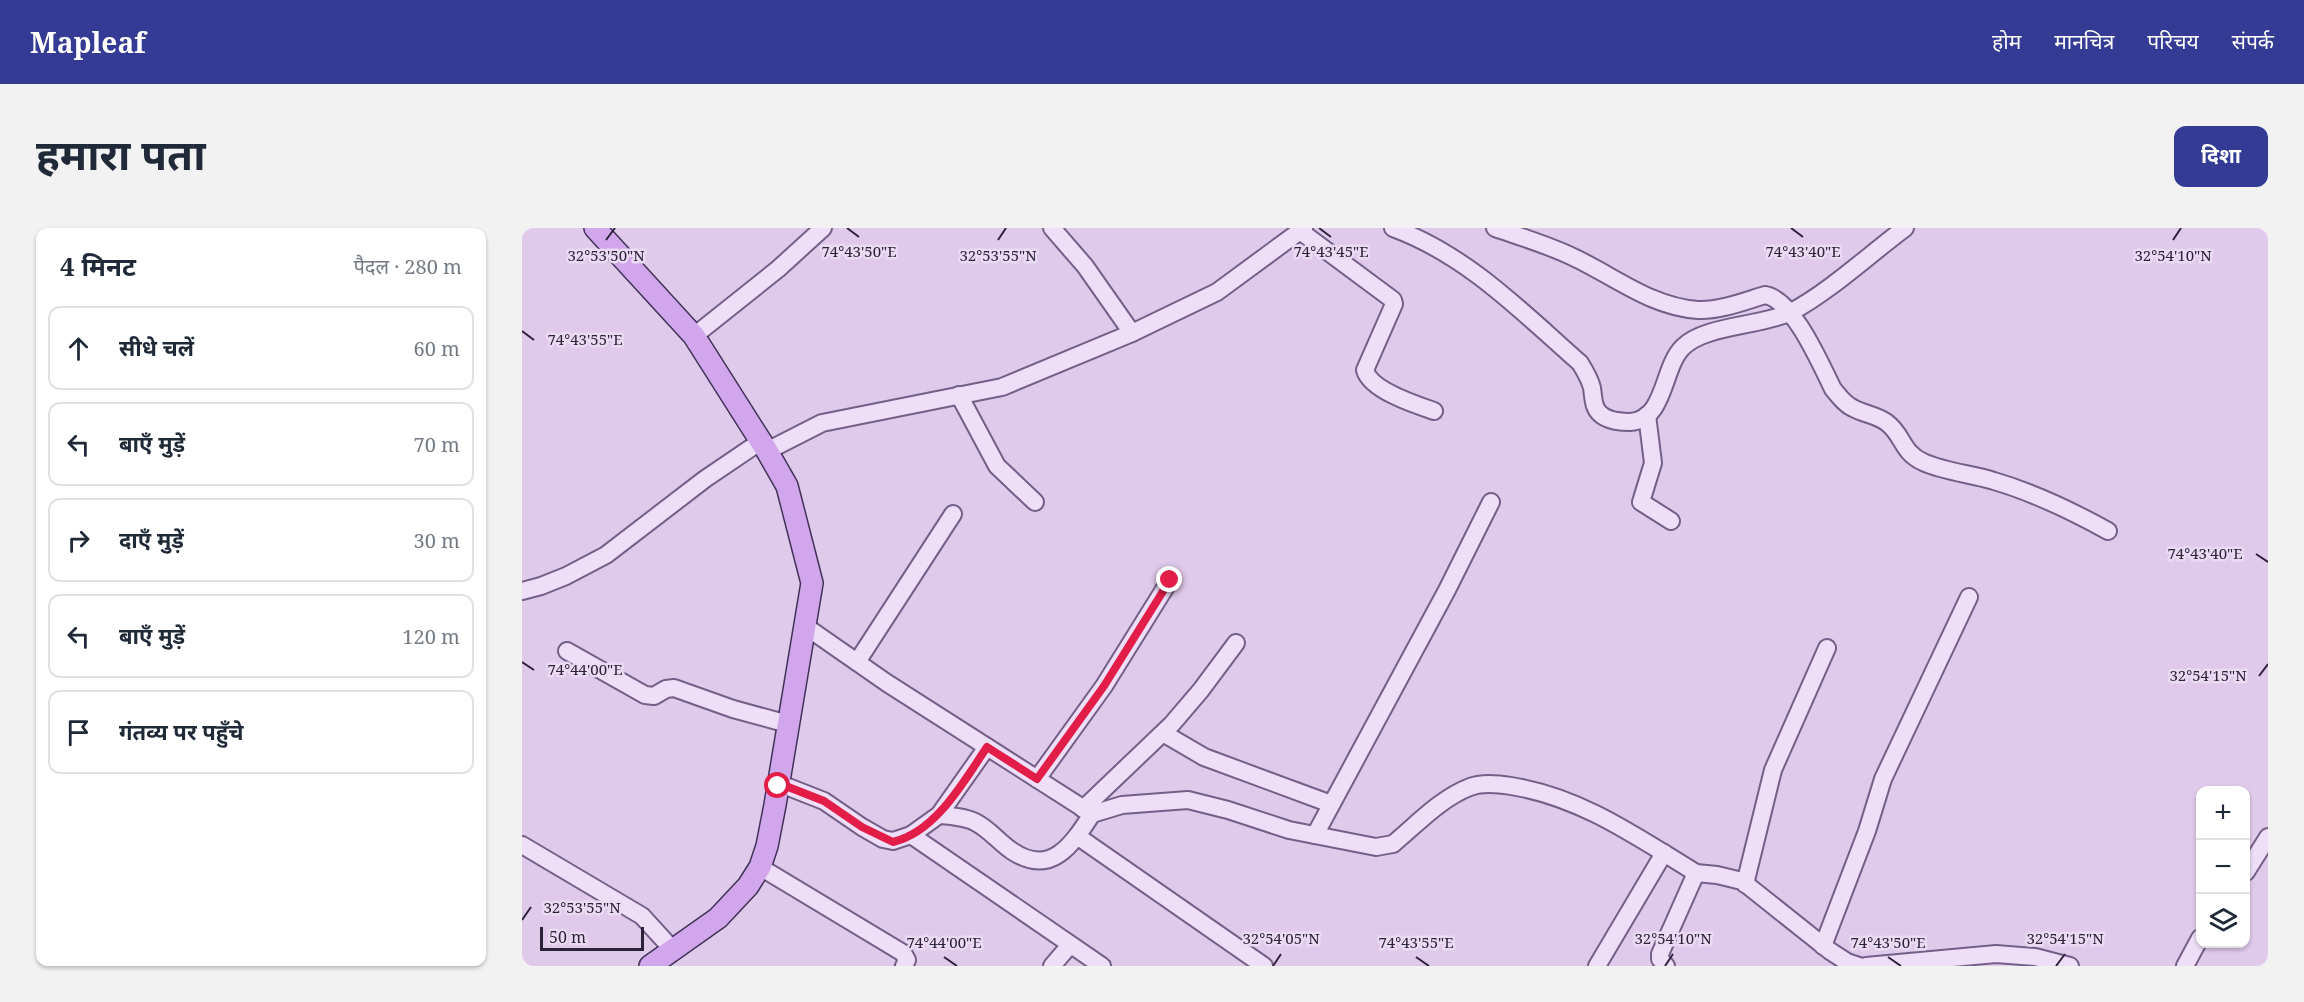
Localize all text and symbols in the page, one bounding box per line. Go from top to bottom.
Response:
text: Mapleaf [30,23,146,61]
text: होम [1992,27,2021,55]
text: मानचित्र [2054,27,2114,55]
text: परिचय [2147,27,2199,55]
text: संपर्क [2232,27,2274,55]
text: हमारा पता [36,125,206,182]
button: दिशा [2174,126,2268,187]
text: 74°43'50"E [821,241,897,261]
text: 74°43'45"E [1293,241,1369,261]
text: 74°43'40"E [1765,241,1841,261]
text: 32°53'50"N [567,245,645,265]
text: 32°53'55"N [959,245,1037,265]
text: 32°54'10"N [2134,245,2212,265]
text: 4 मिनट [60,248,136,284]
text: पैदल · 280 m [353,253,462,280]
text: 74°43'55"E [547,329,623,349]
icon: ahead [62,332,95,365]
text: सीधे चलें [119,332,194,362]
text: 60 m [414,335,460,362]
icon: left [62,428,95,461]
text: बाएँ मुड़ें [119,428,185,458]
text: 70 m [414,431,460,458]
icon: right [62,524,95,557]
text: दाएँ मुड़ें [119,524,184,554]
text: 30 m [414,527,460,554]
text: 74°43'40"E [2167,543,2243,563]
route end [1156,566,1182,592]
icon: left [62,620,95,653]
text: बाएँ मुड़ें [119,620,185,650]
text: 120 m [402,623,460,650]
text: 74°44'00"E [547,659,623,679]
text: 32°54'15"N [2169,665,2247,685]
icon: arrive [62,716,95,749]
text: गंतव्य पर पहुँचे [119,716,244,746]
route start [764,772,790,798]
map controls [2196,786,2250,948]
button: + [2196,786,2250,840]
button: − [2196,840,2250,894]
button: layers [2196,894,2250,948]
text: 32°53'55"N [543,897,621,917]
scale bar [540,924,644,952]
text: 50 m [549,926,586,948]
text: 32°54'05"N [1242,928,1320,948]
text: 32°54'10"N [1634,928,1712,948]
text: 32°54'15"N [2026,928,2104,948]
text: 74°44'00"E [906,932,982,952]
text: 74°43'55"E [1378,932,1454,952]
text: 74°43'50"E [1850,932,1926,952]

